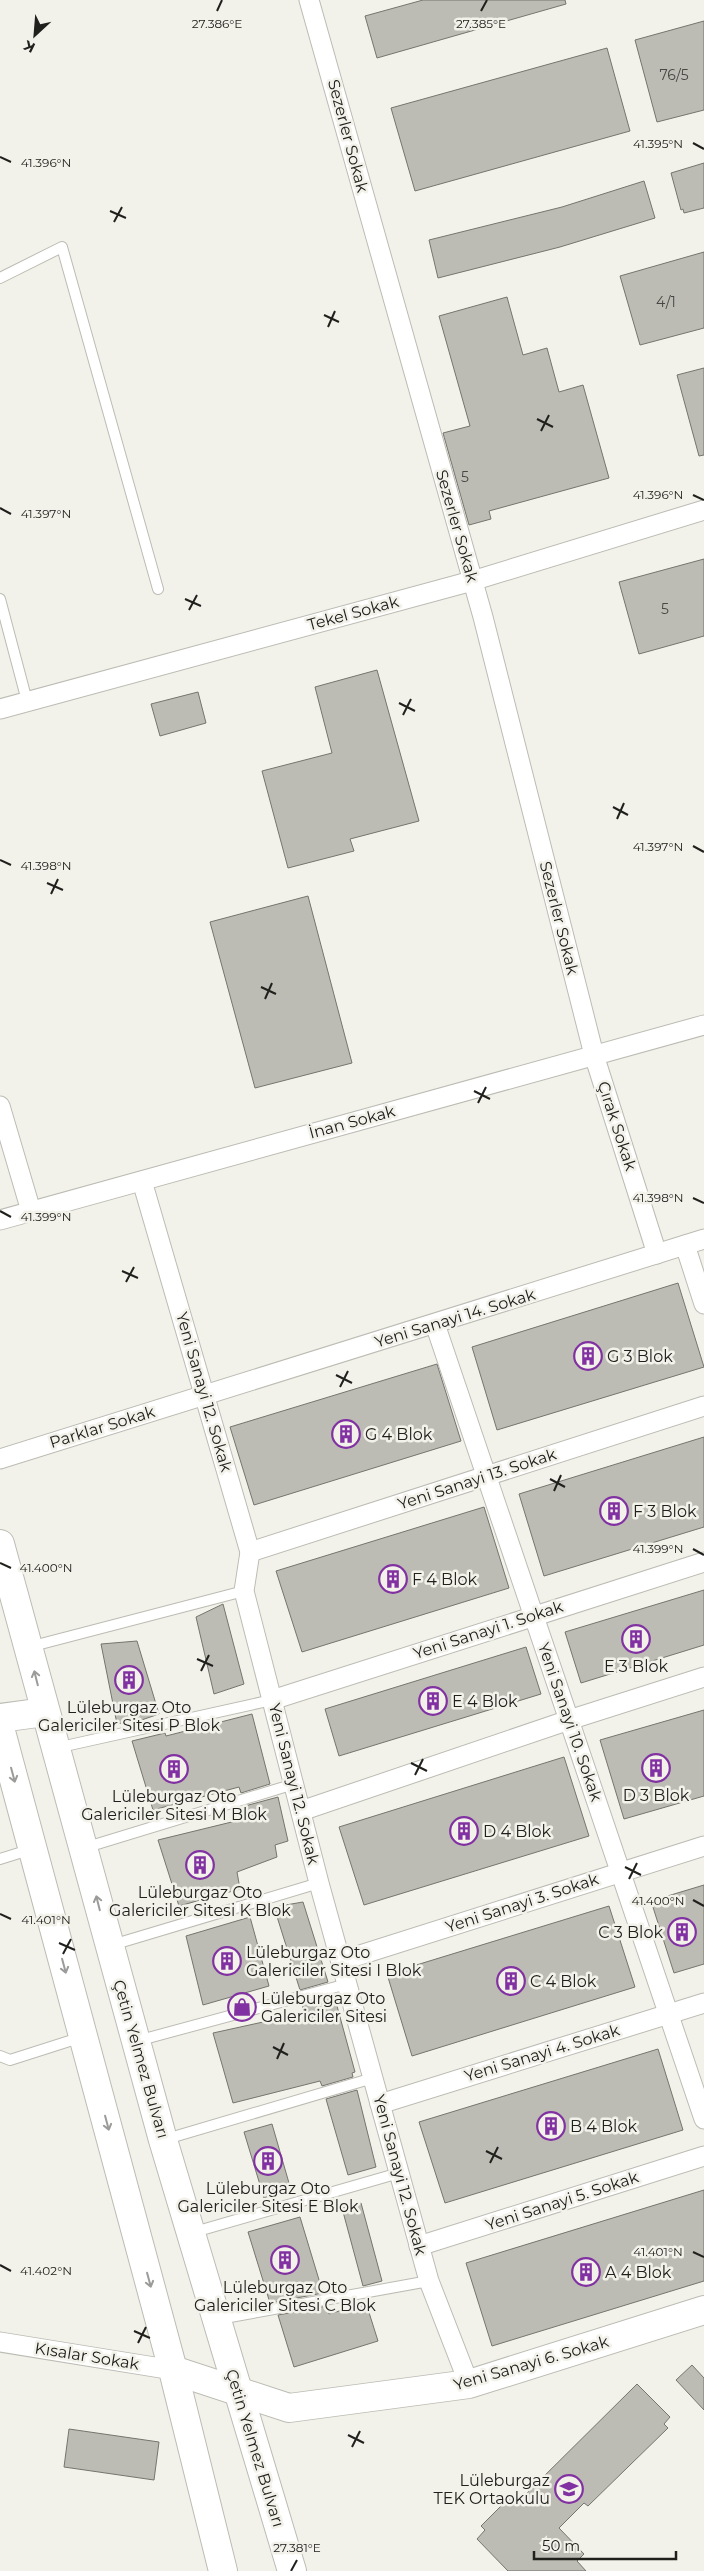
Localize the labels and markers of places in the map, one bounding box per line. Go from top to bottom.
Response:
building icon: G 3 Blok [573,1341,603,1371]
place label: G 3 Blok [607,1347,673,1366]
building icon: G 4 Blok [331,1419,361,1449]
place label: G 4 Blok [365,1425,433,1444]
building icon: F 3 Blok [599,1496,629,1526]
place label: F 3 Blok [633,1502,697,1521]
building icon: F 4 Blok [378,1564,408,1594]
place label: F 4 Blok [412,1570,477,1589]
building icon: E 3 Blok [621,1624,651,1654]
place label: E 3 Blok [604,1657,668,1676]
building icon: Lüleburgaz Oto Galericiler Sitesi P Blok [114,1665,144,1695]
building icon: E 4 Blok [418,1686,448,1716]
place label: E 4 Blok [452,1692,518,1711]
place label: Lüleburgaz Oto Galericiler Sitesi P Blok [38,1698,220,1735]
building icon: D 3 Blok [641,1753,671,1783]
building icon: Lüleburgaz Oto Galericiler Sitesi M Blok [159,1754,189,1784]
place label: D 3 Blok [623,1786,690,1805]
place label: Lüleburgaz Oto Galericiler Sitesi M Blok [81,1787,267,1824]
building icon: D 4 Blok [449,1816,479,1846]
place label: D 4 Blok [483,1822,552,1841]
building icon: Lüleburgaz Oto Galericiler Sitesi K Blok [185,1850,215,1880]
place label: Lüleburgaz Oto Galericiler Sitesi K Blok [109,1883,291,1920]
building icon: C 3 Blok [667,1917,697,1947]
place label: C 3 Blok [598,1923,663,1942]
place label: Lüleburgaz Oto Galericiler Sitesi I Blok [246,1943,422,1980]
building icon: Lüleburgaz Oto Galericiler Sitesi I Blok [212,1946,242,1976]
building icon: C 4 Blok [496,1966,526,1996]
place label: C 4 Blok [530,1972,597,1991]
place label: Lüleburgaz Oto Galericiler Sitesi [261,1989,387,2026]
shop icon: Lüleburgaz Oto Galericiler Sitesi [227,1992,257,2022]
building icon: B 4 Blok [536,2111,566,2141]
place label: B 4 Blok [570,2117,637,2136]
building icon: Lüleburgaz Oto Galericiler Sitesi E Blok [253,2146,283,2176]
place label: Lüleburgaz Oto Galericiler Sitesi E Blok [177,2179,359,2216]
building icon: Lüleburgaz Oto Galericiler Sitesi C Blok [270,2245,300,2275]
building icon: A 4 Blok [571,2257,601,2287]
place label: A 4 Blok [605,2263,672,2282]
place label: Lüleburgaz Oto Galericiler Sitesi C Blok [194,2278,376,2315]
place label: Lüleburgaz TEK Ortaokulu [434,2471,550,2508]
school or university icon: Lüleburgaz TEK Ortaokulu [554,2474,584,2504]

